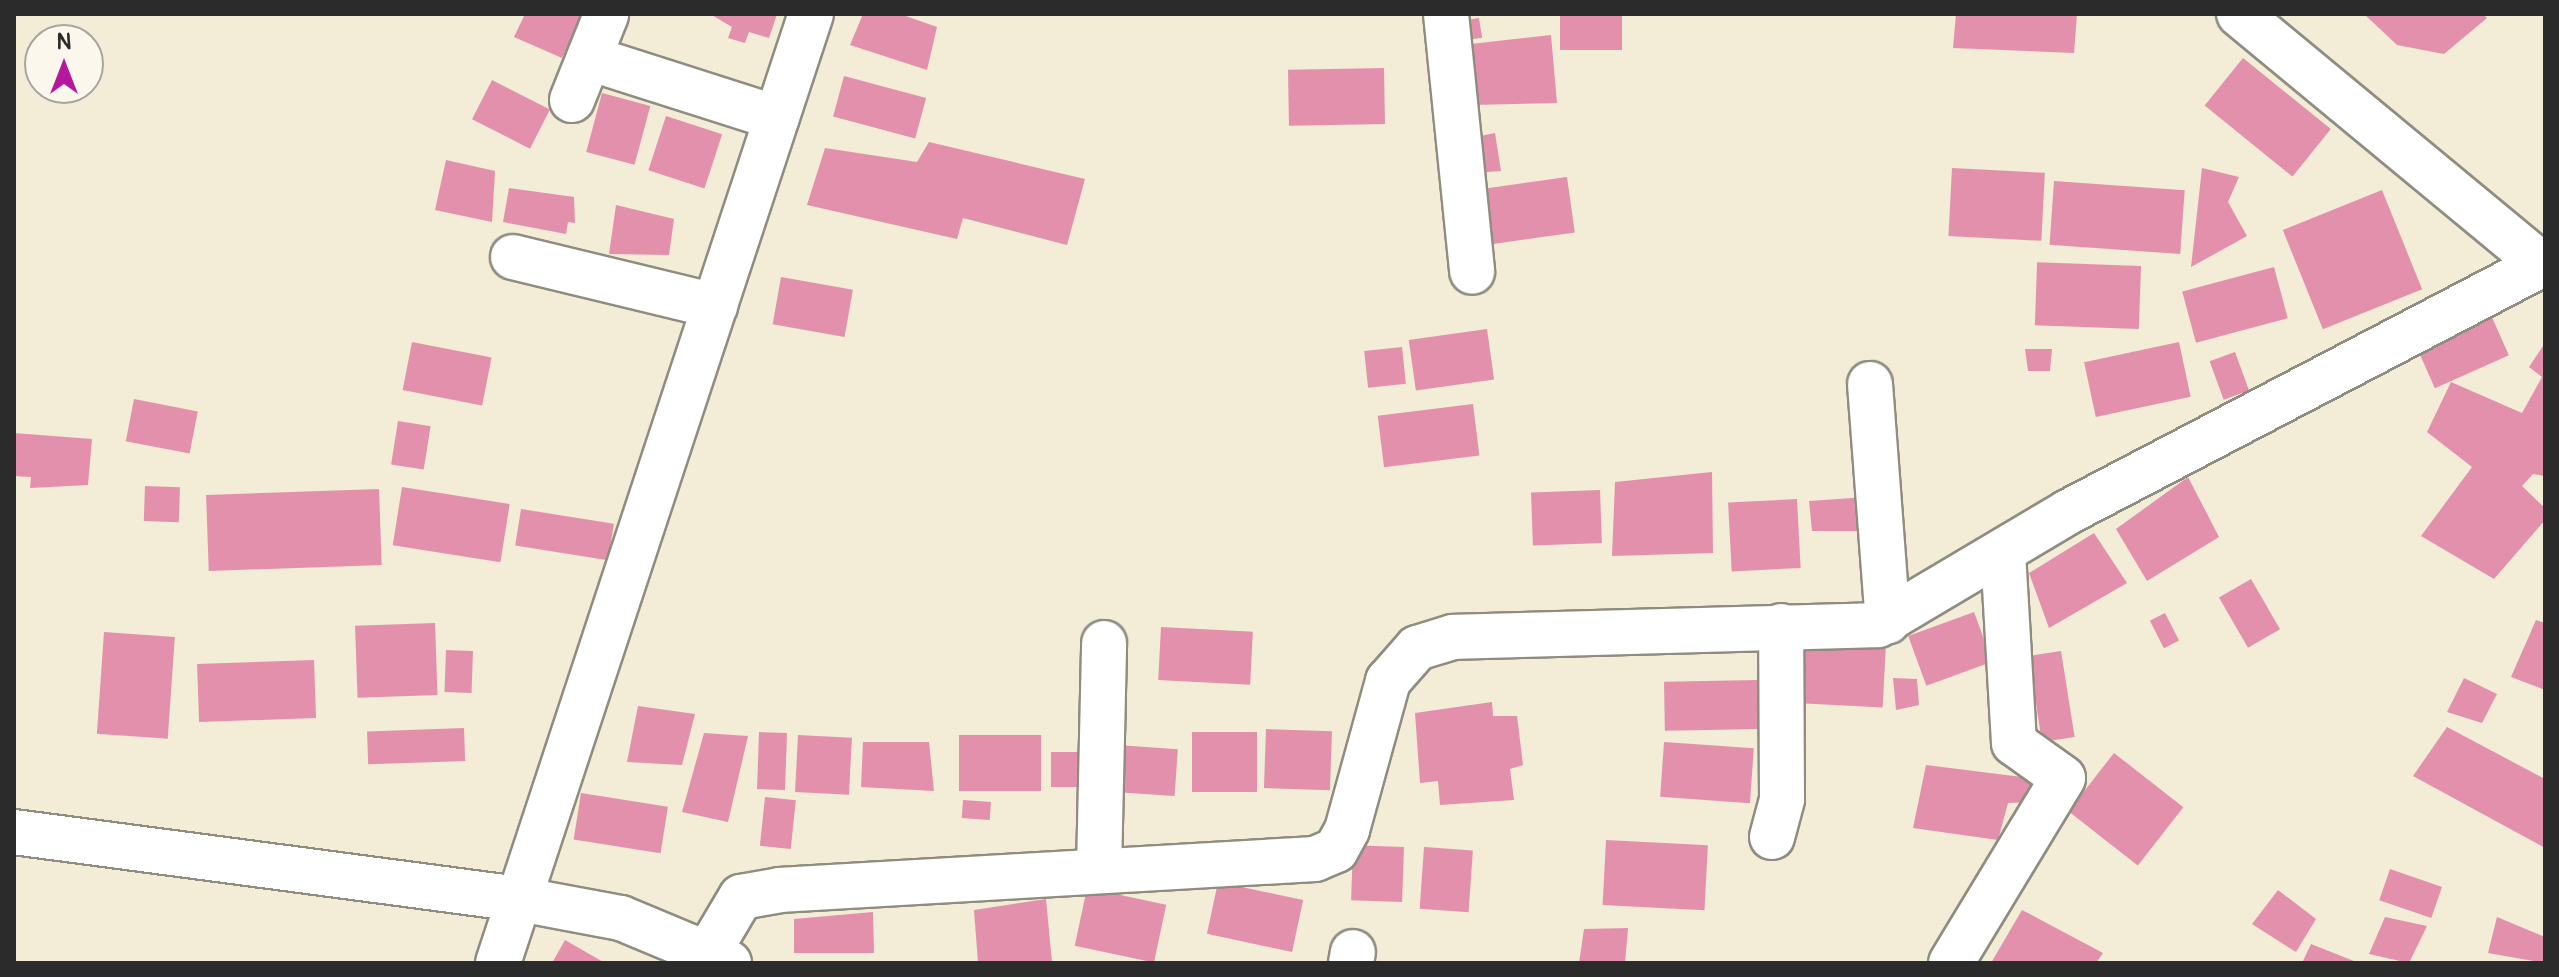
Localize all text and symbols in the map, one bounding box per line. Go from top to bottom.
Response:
north arrow [24,24,104,104]
text: N [57,28,71,56]

